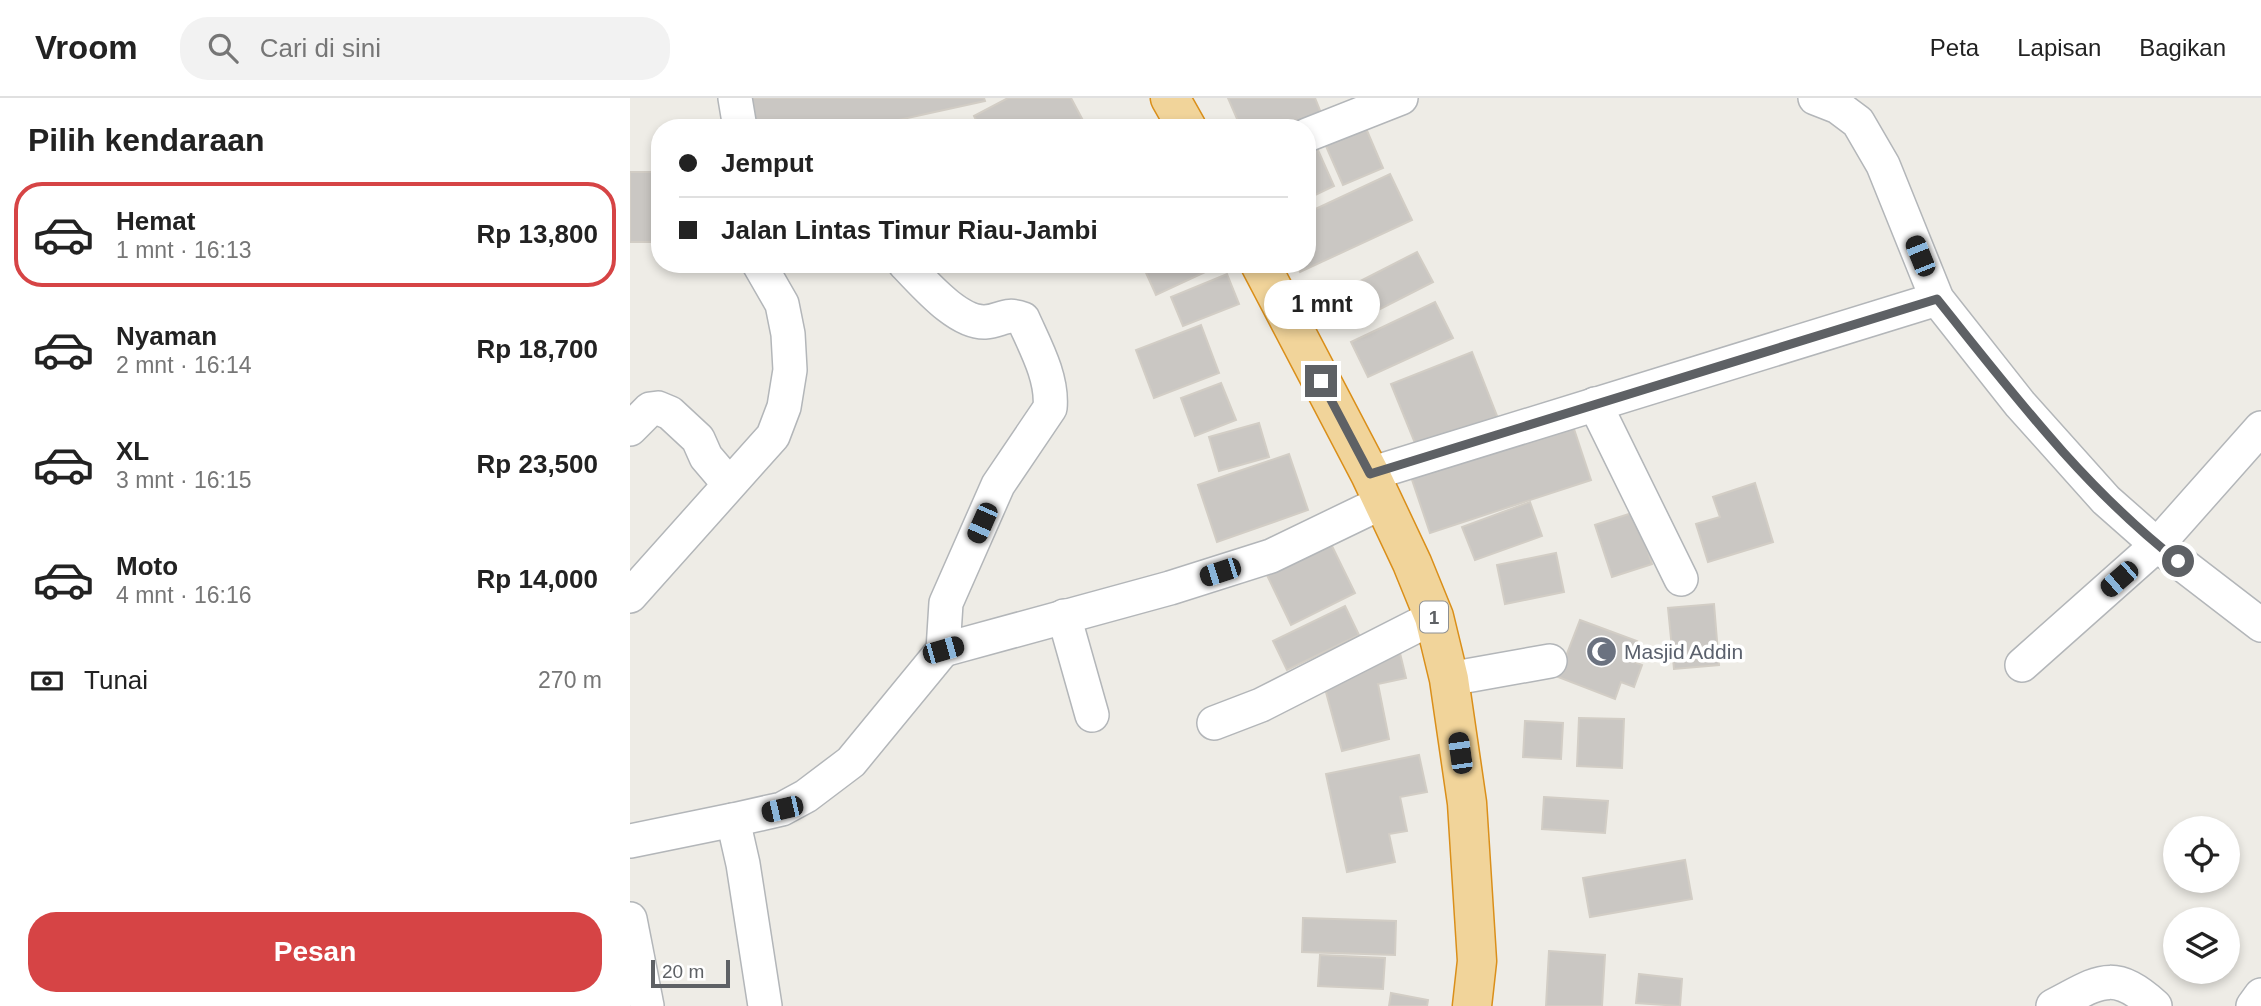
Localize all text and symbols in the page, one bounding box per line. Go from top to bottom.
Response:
search box [180,17,670,80]
text: Vroom [35,29,138,66]
icon: search [204,29,242,67]
text: Cari di sini [260,33,381,63]
text: Peta [1930,34,1979,61]
text: Lapisan [2017,34,2101,61]
text: Bagikan [2139,34,2226,61]
text: Pilih kendaraan [28,122,265,158]
text: Jemput [721,148,813,178]
icon: car [32,203,95,266]
text: Hemat [116,206,195,236]
text: Jalan Lintas Timur Riau-Jambi [721,215,1098,245]
text: Rp 13,800 [477,219,598,249]
car [1903,233,1938,279]
text: 1 mnt · 16:13 [116,237,252,263]
callout: 1 mnt [1263,280,1379,328]
text: 1 mnt [1291,291,1353,317]
icon: car [32,318,95,381]
text: Nyaman [116,321,217,351]
text: Rp 18,700 [477,334,598,364]
text: 2 mnt · 16:14 [116,352,252,378]
route end [1305,365,1337,397]
icon: car [32,433,95,496]
text: XL [116,436,149,466]
text: Rp 23,500 [477,449,598,479]
text: 3 mnt · 16:15 [116,467,252,493]
car [964,500,1001,546]
route start [2162,545,2194,577]
icon: car [32,548,95,611]
text: Moto [116,551,178,581]
car [1197,556,1244,588]
car [2097,557,2142,601]
text: Rp 14,000 [477,564,598,594]
text: 4 mnt · 16:16 [116,582,252,608]
road number: 1 [1420,602,1448,632]
car [920,634,967,666]
mosque icon: Masjid Addin [1584,634,1618,668]
place label: Masjid Addin [1624,640,1743,663]
icon: cash [28,662,66,700]
text: Tunai [84,665,148,695]
text: 270 m [538,667,602,693]
car [1447,731,1474,775]
car [760,794,805,824]
map controls [2163,816,2240,984]
button: locate [2163,816,2240,893]
button: layers [2163,907,2240,984]
button: Pesan [28,912,602,992]
scale bar [651,957,730,989]
text: 20 m [662,961,704,982]

